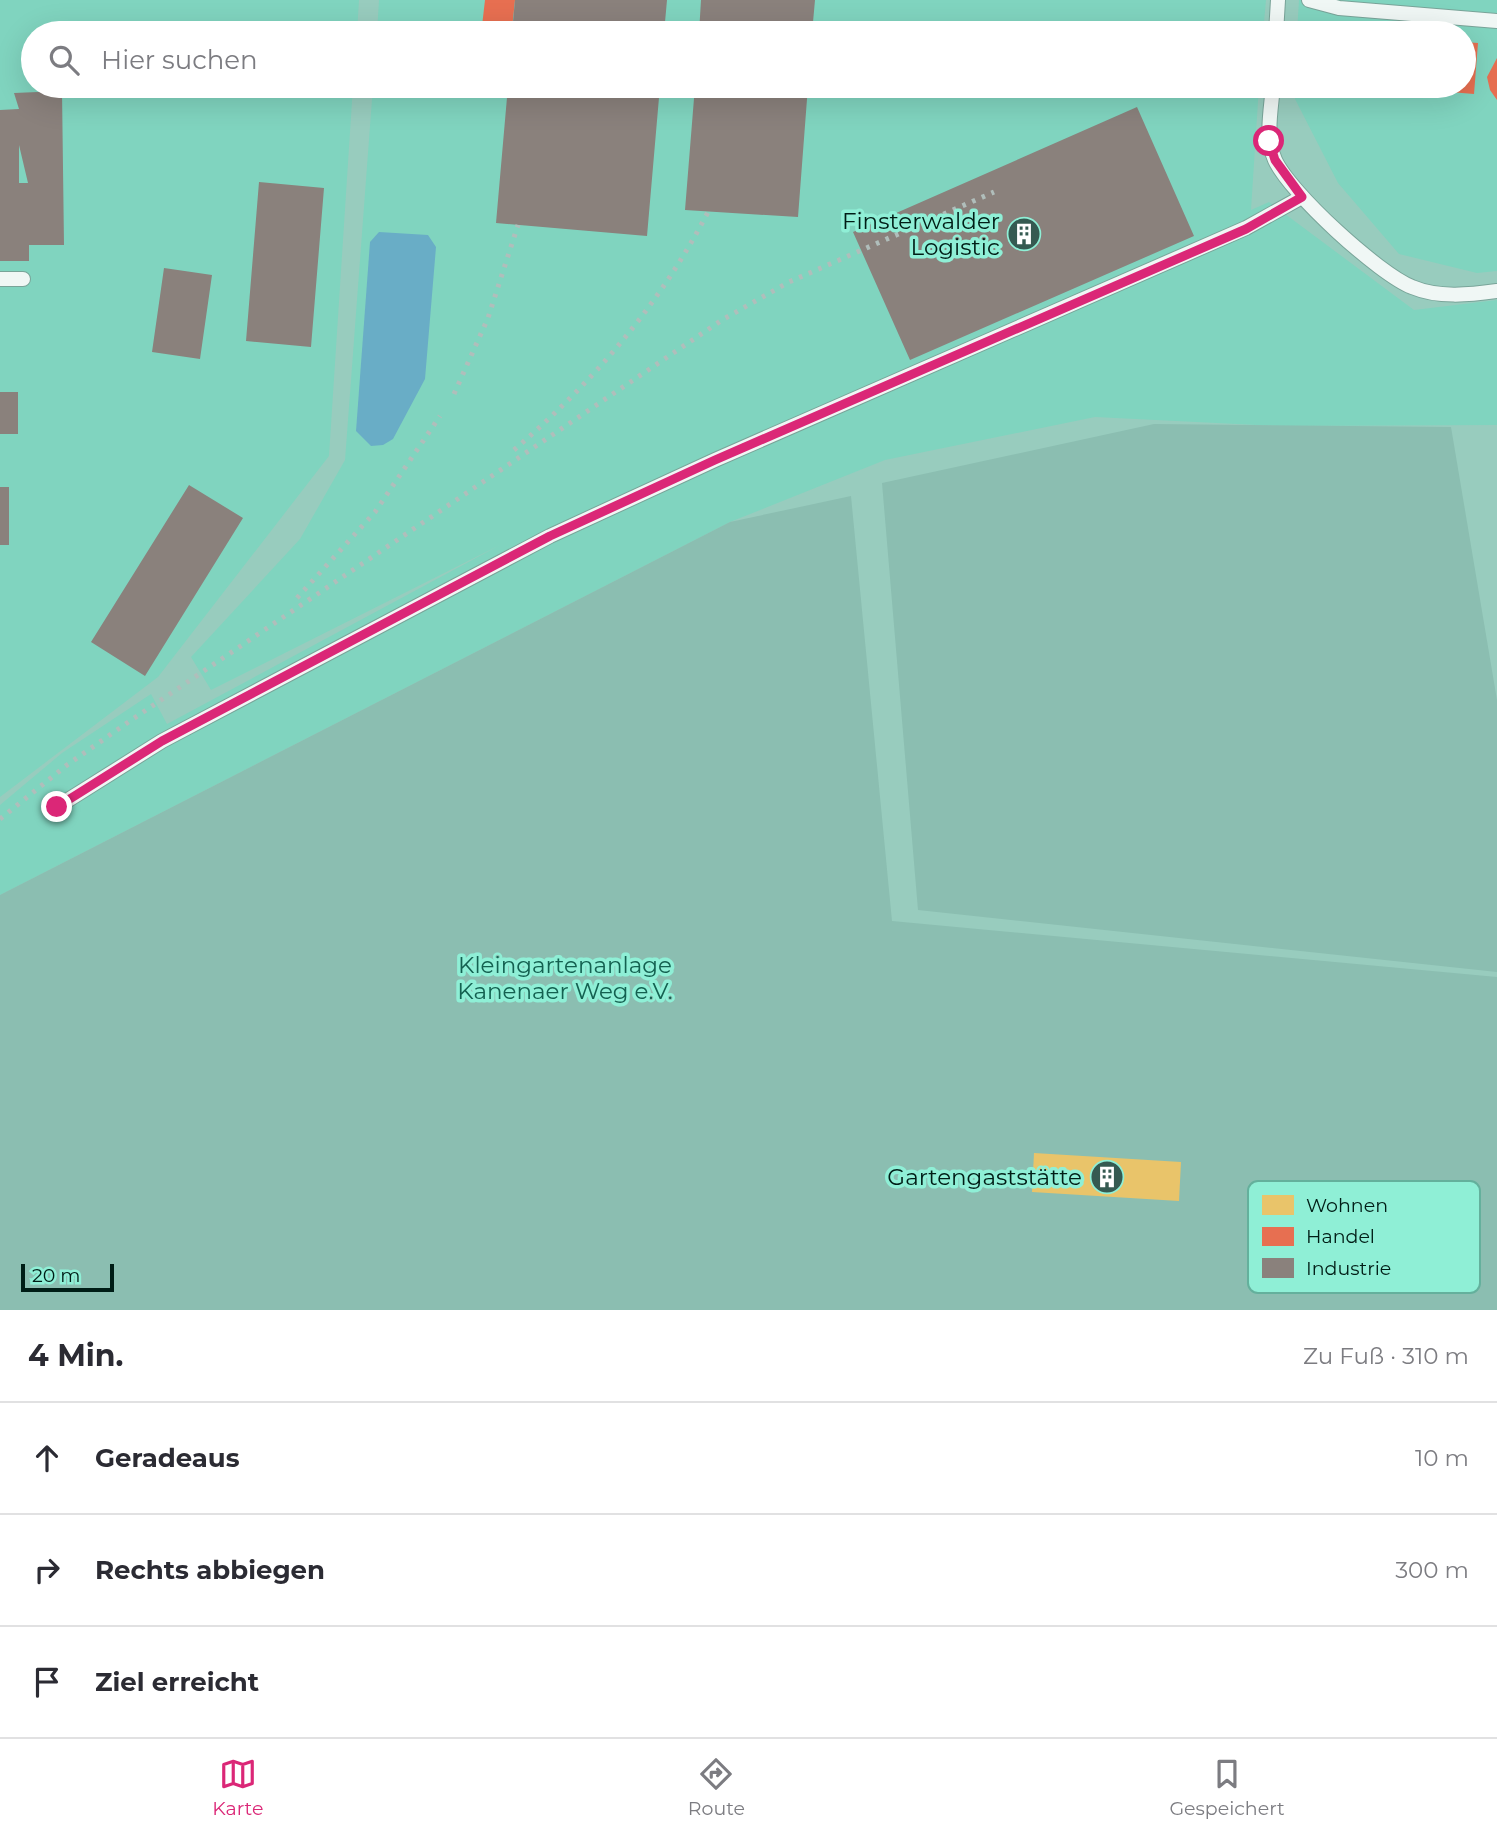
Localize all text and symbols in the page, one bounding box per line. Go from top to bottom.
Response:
search box [21,21,1476,98]
icon: search [45,41,83,79]
text: Hier suchen [101,44,258,76]
route start [1253,125,1284,156]
place label: Finsterwalder Logistic [842,207,1000,261]
building icon: Finsterwalder Logistic [1005,215,1043,253]
route end [41,791,72,822]
park label: Kleingartenanlage Kanenaer Weg e.V. [457,951,673,1005]
building icon: Gartengaststätte [1088,1158,1126,1196]
place label: Gartengaststätte [887,1163,1082,1191]
legend [1248,1181,1480,1293]
text: Wohnen [1306,1194,1388,1217]
text: Handel [1306,1225,1375,1248]
text: Industrie [1306,1257,1391,1280]
scale bar [21,1261,114,1293]
text: 20 m [32,1264,80,1287]
text: 4 Min. [28,1337,123,1374]
text: Zu Fuß · 310 m [1303,1342,1469,1370]
icon: ahead [28,1439,66,1477]
text: Geradeaus [95,1442,240,1474]
text: 10 m [1415,1444,1469,1472]
icon: right [28,1551,66,1589]
text: Rechts abbiegen [95,1554,325,1586]
text: 300 m [1395,1556,1469,1584]
icon: arrive [28,1663,66,1701]
text: Ziel erreicht [95,1666,259,1698]
tab: Karte [212,1755,263,1820]
tab: Route [688,1755,745,1820]
tab: Gespeichert [1169,1755,1285,1820]

